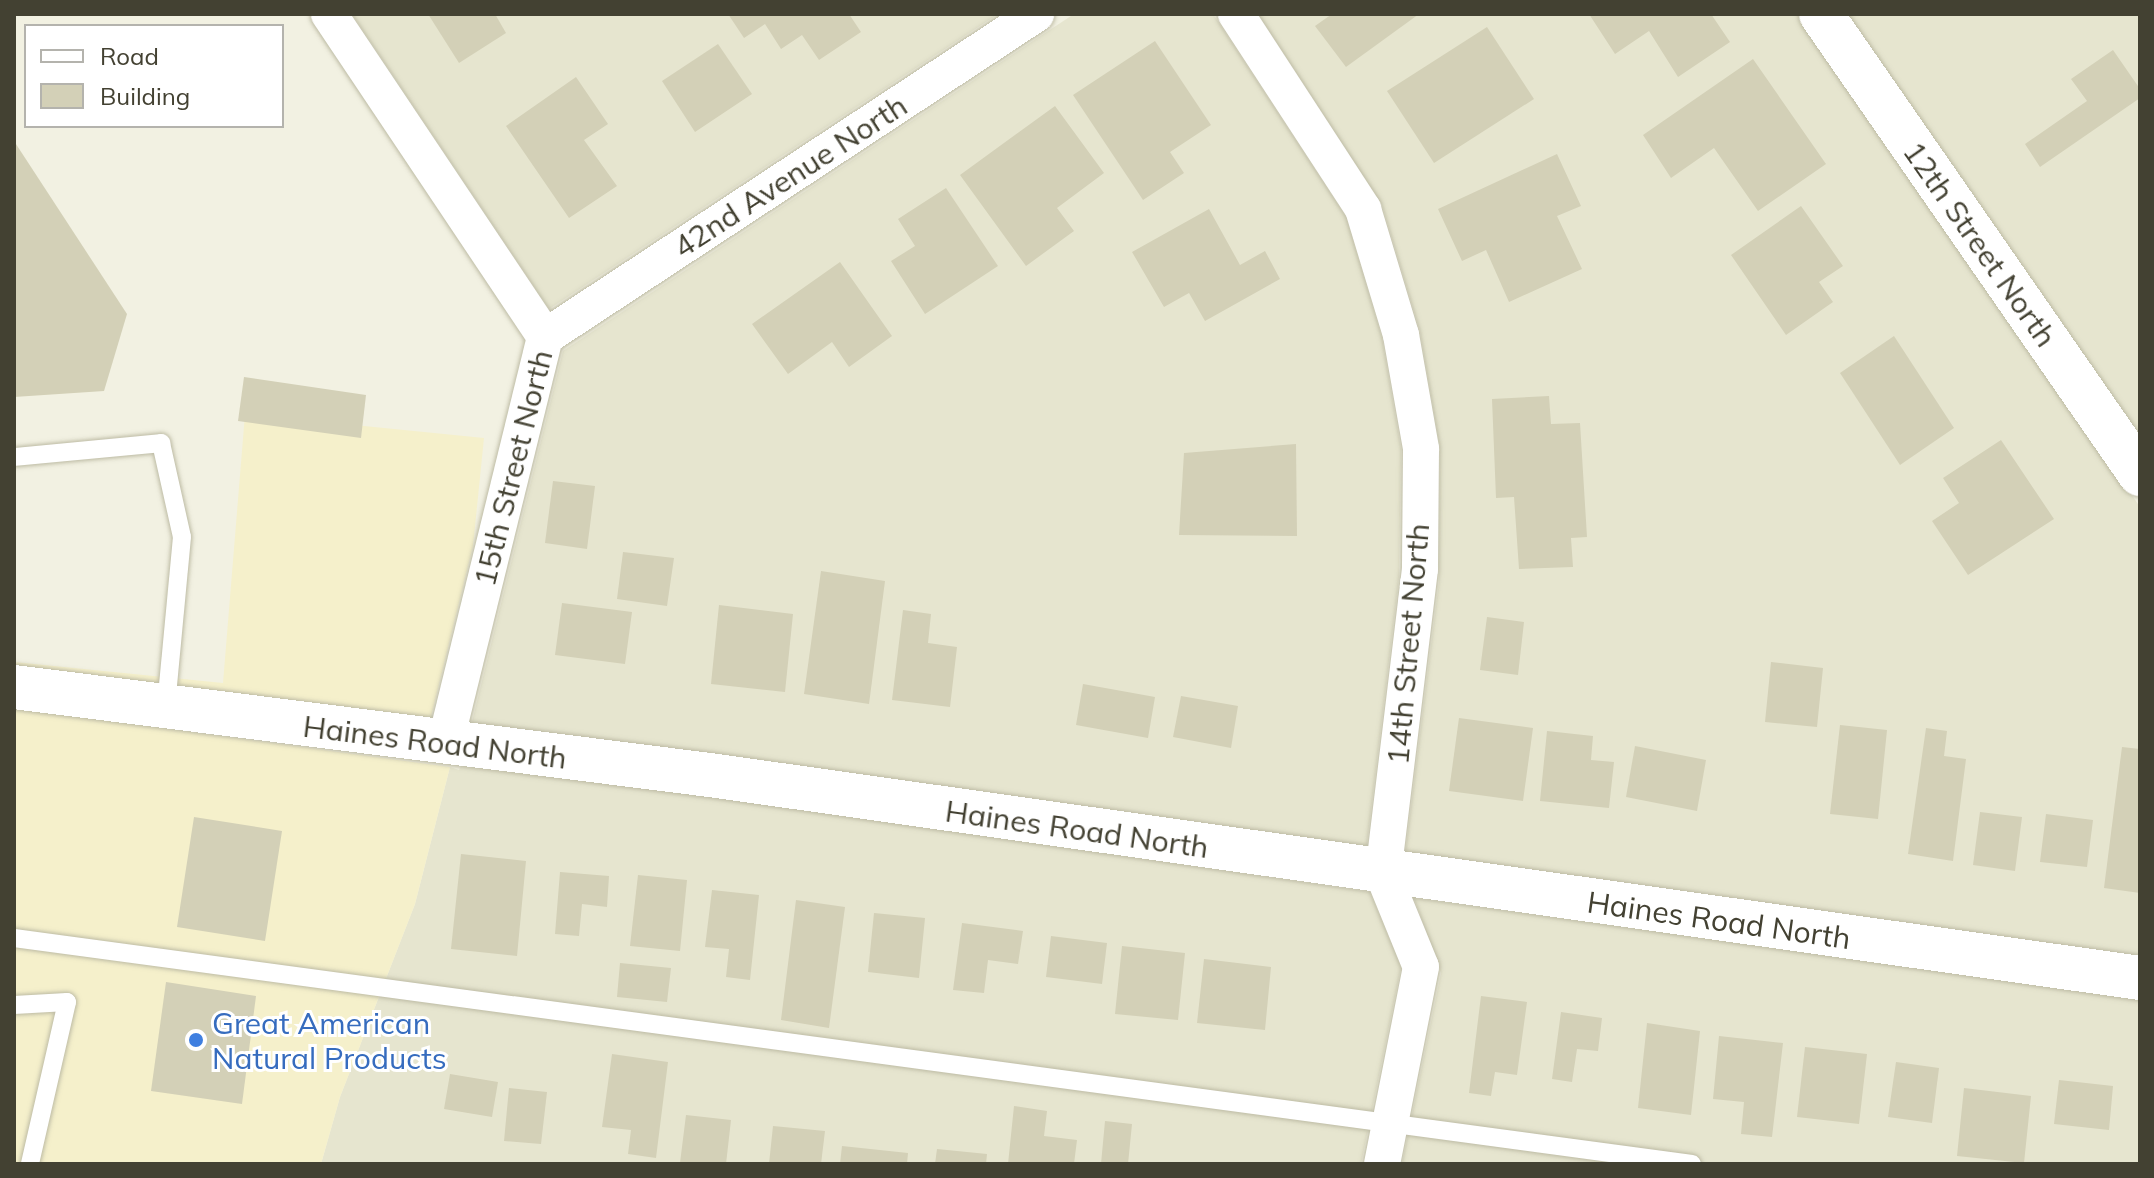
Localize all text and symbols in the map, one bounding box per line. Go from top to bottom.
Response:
legend [24,24,284,128]
text: Road [100,41,159,71]
text: Building [100,81,190,111]
street label: 42nd Avenue North [667,87,913,265]
street label: 12th Street North [1896,135,2064,353]
street label: 15th Street North [466,346,560,590]
street label: 14th Street North [1380,522,1436,766]
street label: Haines Road North [301,708,569,776]
street label: Haines Road North [943,793,1211,865]
street label: Haines Road North [1585,884,1853,956]
place label: Great American Natural Products [212,1005,447,1076]
marker: Great American Natural Products [187,1031,205,1049]

